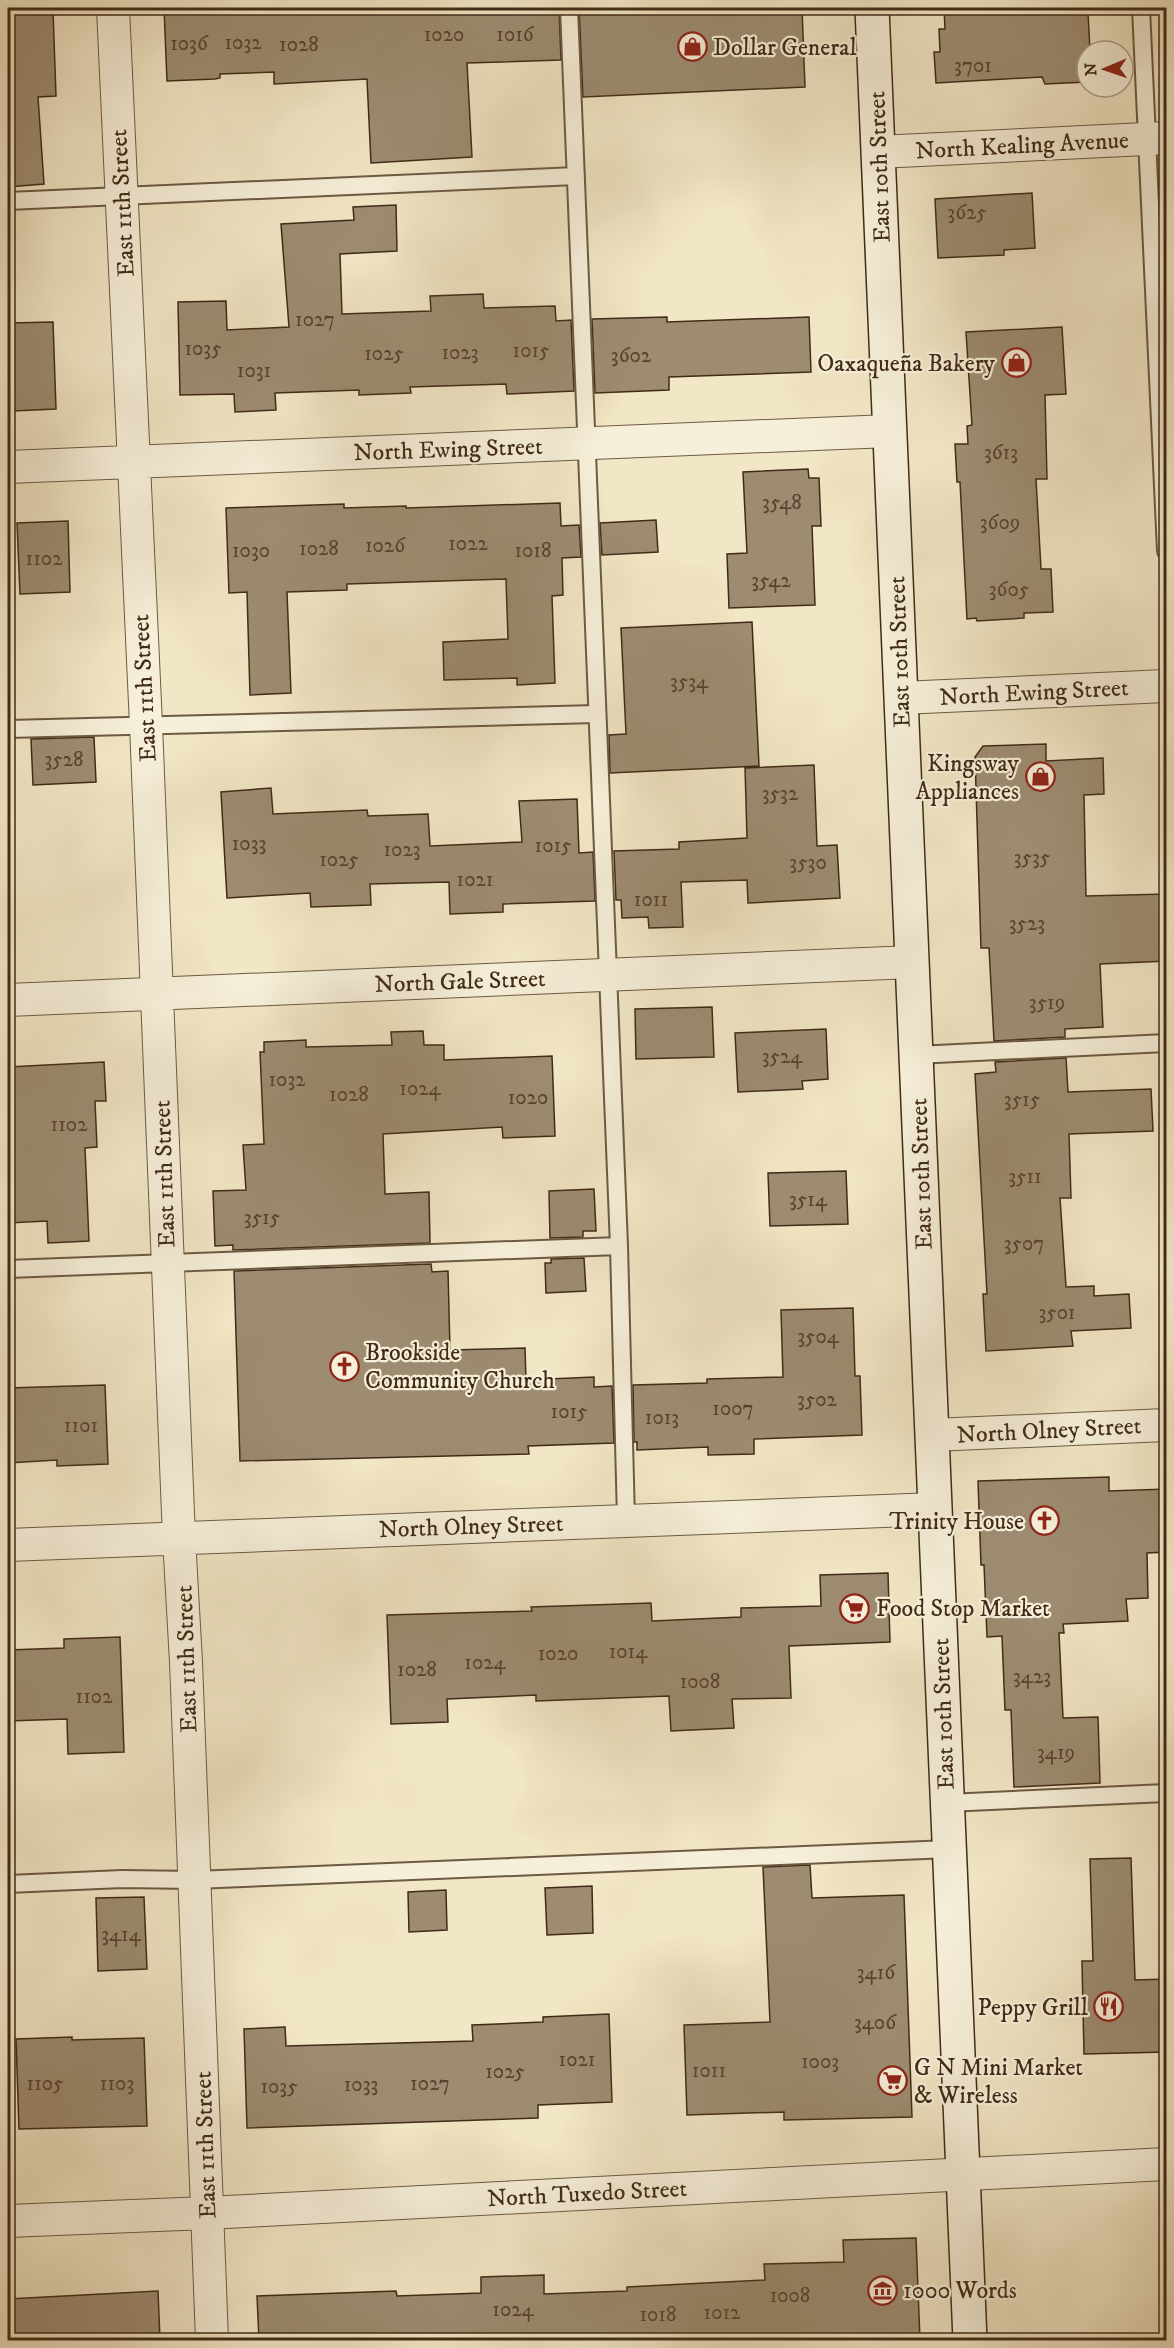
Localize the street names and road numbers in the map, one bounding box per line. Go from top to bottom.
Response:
street label: East 10th Street [862,90,898,243]
street label: North Kealing Avenue [914,125,1130,167]
street label: East 11th Street [104,128,142,278]
street label: North Ewing Street [353,432,543,468]
street label: East 10th Street [882,575,918,728]
street label: East 11th Street [126,613,164,763]
street label: North Ewing Street [939,673,1130,713]
street label: North Gale Street [374,964,546,1000]
street label: East 10th Street [904,1097,940,1250]
street label: East 11th Street [147,1099,183,1248]
street label: North Olney Street [956,1411,1142,1451]
street label: North Olney Street [378,1509,564,1545]
street label: East 11th Street [169,1584,205,1733]
street label: East 10th Street [926,1637,962,1790]
street label: East 11th Street [188,2070,224,2219]
street label: North Tuxedo Street [486,2174,688,2214]

